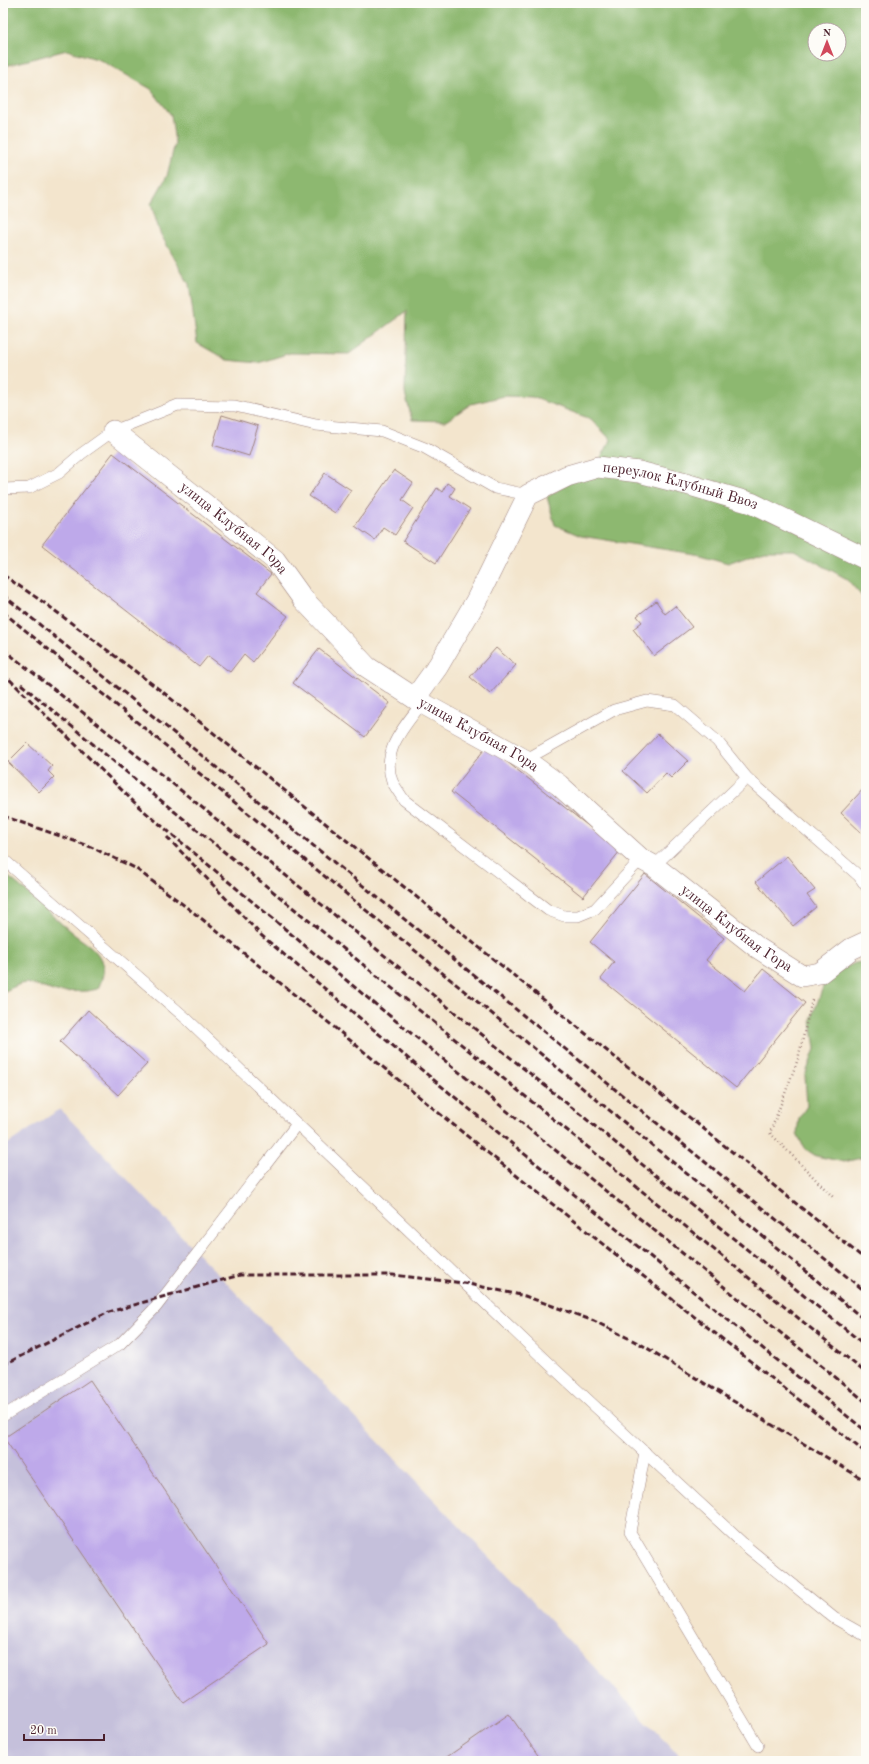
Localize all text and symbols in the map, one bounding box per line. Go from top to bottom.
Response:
north arrow [807,22,847,62]
text: N [823,28,832,39]
street label: переулок Клубный Ввоз [602,460,760,513]
street label: улица Клубная Гора [177,479,291,578]
street label: улица Клубная Гора [416,695,542,775]
street label: улица Клубная Гора [678,882,795,976]
scale bar [24,1716,104,1742]
text: 20 m [30,1725,57,1737]

